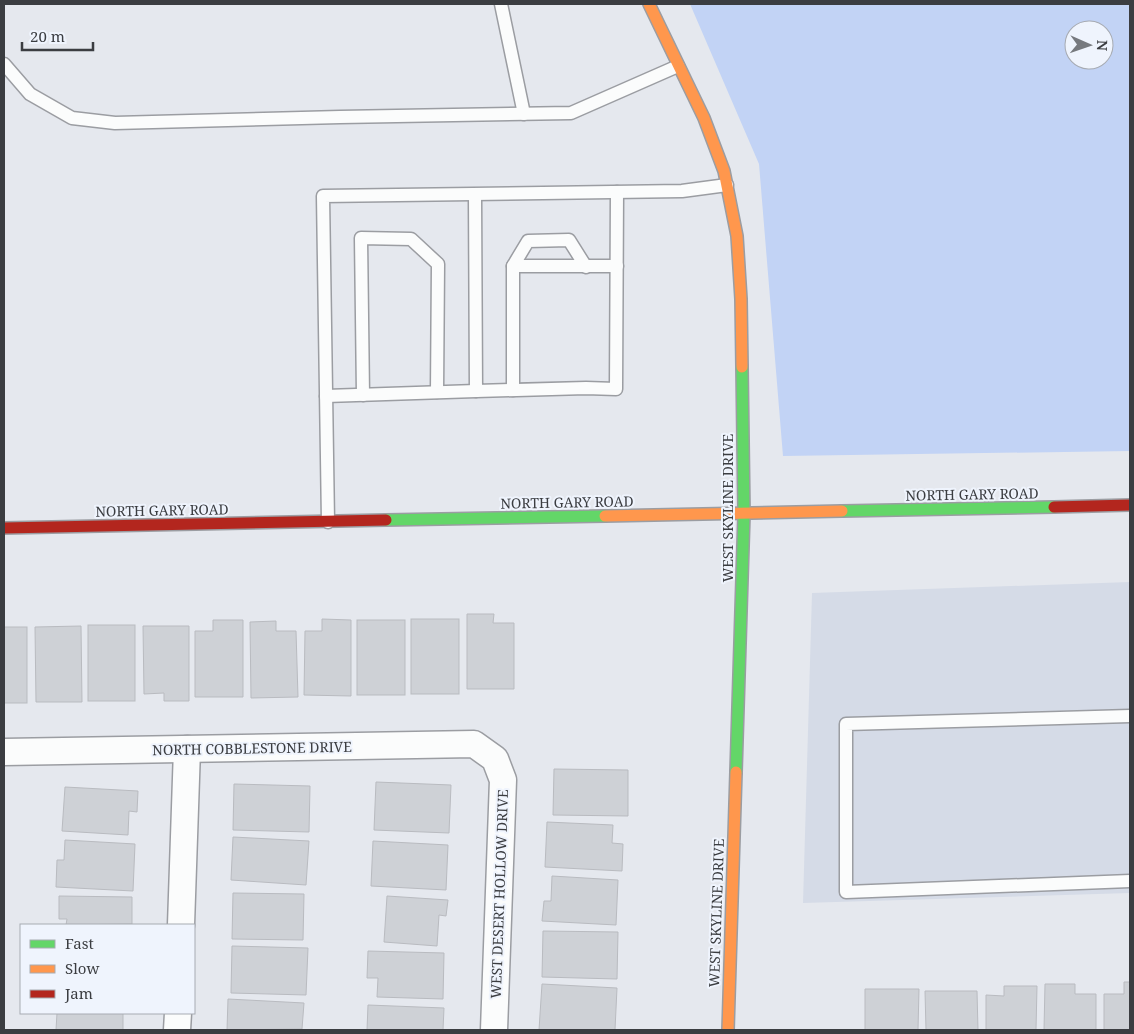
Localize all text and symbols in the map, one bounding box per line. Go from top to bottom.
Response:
scale bar [22,20,94,52]
north arrow [1064,20,1114,70]
text: 20 m [30,26,65,46]
text: N [1093,40,1112,51]
street label: WEST SKYLINE DRIVE [718,433,737,582]
street label: NORTH GARY ROAD [905,483,1039,505]
street label: NORTH GARY ROAD [500,491,634,513]
street label: NORTH GARY ROAD [95,499,229,521]
street label: NORTH COBBLESTONE DRIVE [152,737,352,759]
street label: WEST DESERT HOLLOW DRIVE [486,789,512,999]
street label: WEST SKYLINE DRIVE [704,838,728,988]
legend [20,924,195,1014]
text: Fast [65,933,94,953]
text: Slow [65,958,99,978]
text: Jam [64,983,93,1003]

